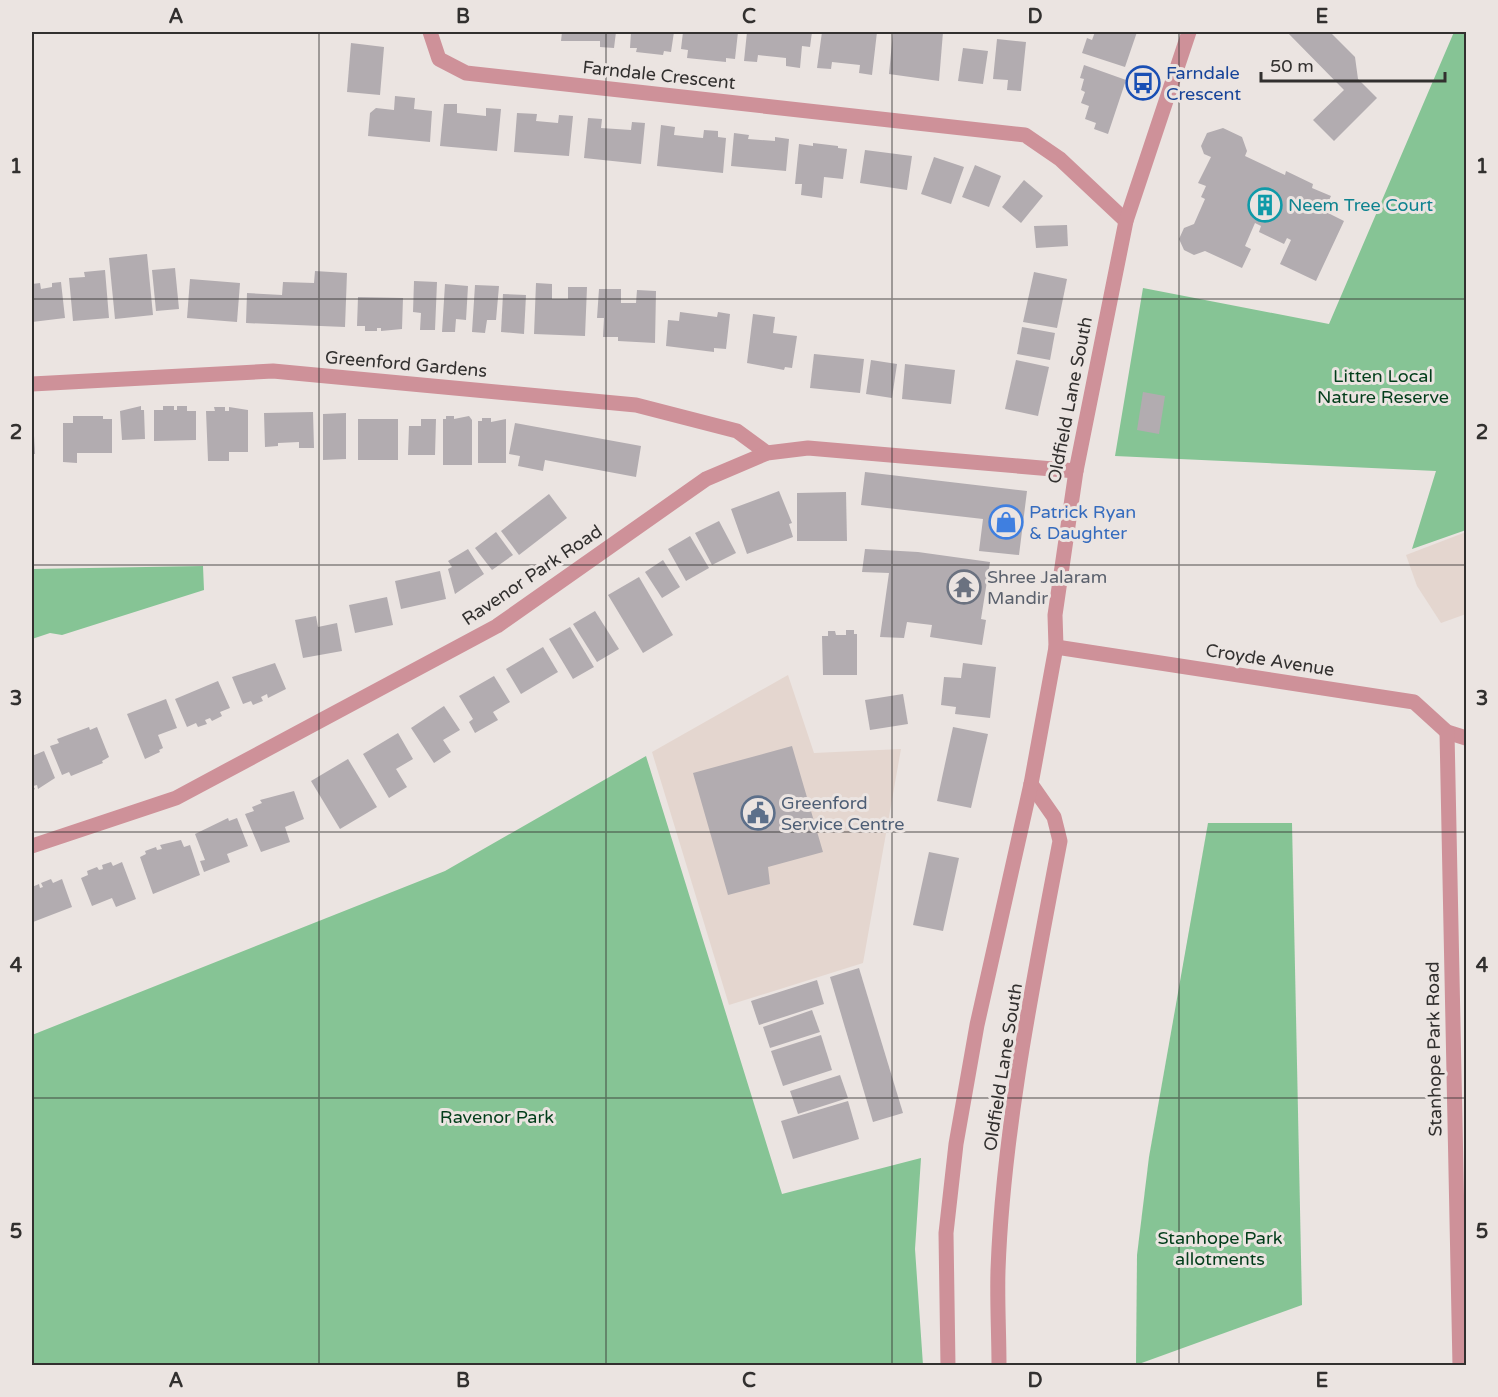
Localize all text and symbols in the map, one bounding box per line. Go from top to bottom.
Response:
text: A [169,5,184,29]
text: B [456,5,470,29]
text: C [742,5,756,29]
text: D [1027,5,1043,29]
text: E [1316,5,1329,29]
scale bar [1261,45,1446,83]
text: 50 m [1270,55,1314,77]
street label: Farndale Crescent [581,56,737,94]
place label: Farndale Crescent [1166,62,1241,105]
bus stop icon: Farndale Crescent [1125,65,1161,101]
text: 1 [10,155,22,179]
text: 1 [1476,155,1488,179]
building icon: Neem Tree Court [1247,187,1283,223]
place label: Neem Tree Court [1288,194,1433,216]
street label: Oldfield Lane South [1043,315,1097,485]
street label: Greenford Gardens [324,346,488,382]
park label: Litten Local Nature Reserve [1317,365,1449,408]
text: 2 [10,421,22,445]
text: 2 [1476,421,1488,445]
place label: Patrick Ryan & Daughter [1029,501,1136,544]
shop icon: Patrick Ryan & Daughter [988,504,1024,540]
street label: Ravenor Park Road [458,520,606,630]
place label: Shree Jalaram Mandir [987,566,1107,609]
temple icon: Shree Jalaram Mandir [946,569,982,605]
street label: Croyde Avenue [1204,639,1336,681]
text: 3 [10,687,22,711]
text: 3 [1476,687,1488,711]
place label: Greenford Service Centre [781,792,904,835]
public building icon: Greenford Service Centre [740,795,776,831]
text: 4 [10,954,23,978]
text: 4 [1476,954,1489,978]
street label: Stanhope Park Road [1421,961,1447,1137]
street label: Oldfield Lane South [979,982,1027,1152]
park label: Ravenor Park [440,1106,554,1128]
text: 5 [10,1220,22,1244]
text: 5 [1476,1220,1488,1244]
park label: Stanhope Park allotments [1157,1227,1283,1270]
text: A [169,1369,184,1393]
text: B [456,1369,470,1393]
text: C [742,1369,756,1393]
text: D [1027,1369,1043,1393]
text: E [1316,1369,1329,1393]

